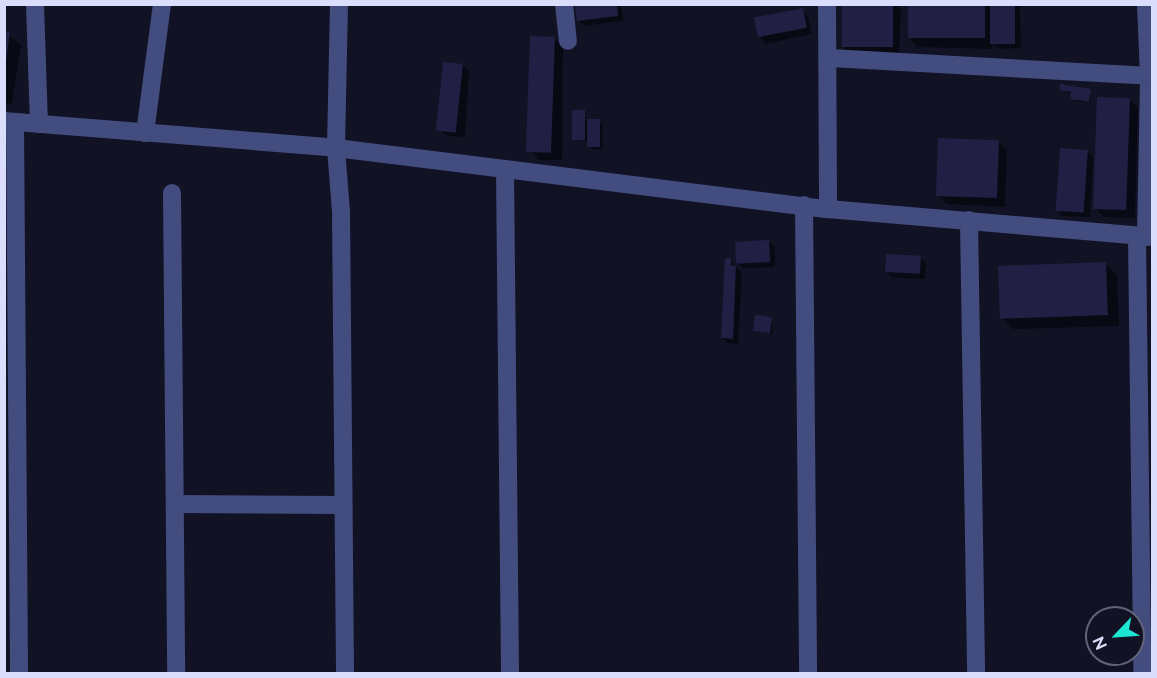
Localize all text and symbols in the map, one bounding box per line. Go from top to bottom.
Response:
north arrow [1085,606,1145,666]
text: N [1089,633,1111,653]

